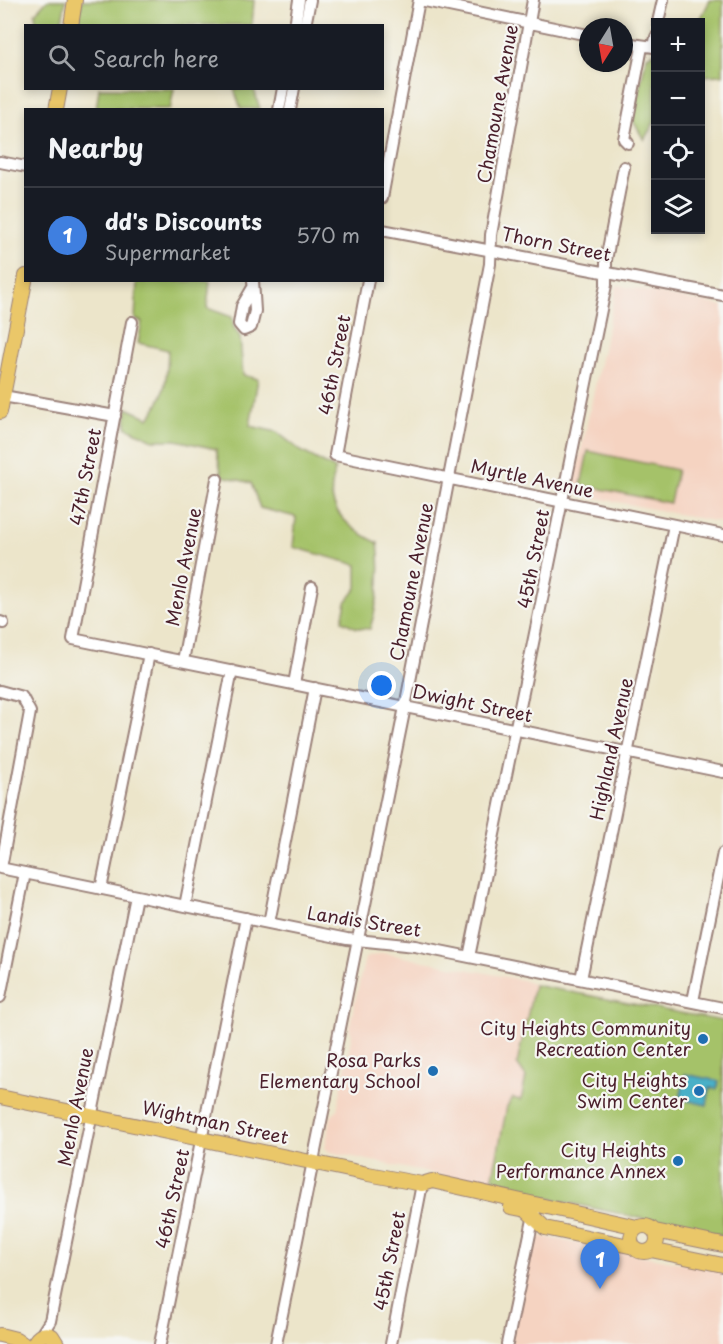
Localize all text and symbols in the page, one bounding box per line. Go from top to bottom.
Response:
north arrow [579,18,633,72]
map controls [651,18,705,234]
button: + [651,18,705,72]
street label: Chamoune Avenue [469,22,524,185]
search box [24,24,384,90]
icon: search [45,41,78,74]
text: Search here [93,41,219,74]
button: − [651,72,705,126]
button: locate [651,126,705,180]
text: Nearby [48,128,143,167]
button: layers [651,180,705,234]
text: dd's Discounts [105,204,262,237]
text: 1 [63,220,72,250]
text: 570 m [296,220,360,250]
street label: Thorn Street [499,220,613,267]
text: Supermarket [105,237,231,267]
street label: 46th Street [311,312,356,417]
street label: 47th Street [62,426,107,528]
street label: Myrtle Avenue [468,451,596,504]
street label: Chamoune Avenue [382,500,439,663]
street label: Menlo Avenue [158,505,207,628]
street label: 45th Street [510,507,555,611]
your location [367,671,396,700]
street label: Highland Avenue [582,675,639,822]
street label: Dwight Street [409,677,535,728]
street label: Landis Street [305,898,423,943]
place label: City Heights Community Recreation Center [480,1014,692,1062]
marker: City Heights Community Recreation Center [696,1032,710,1046]
street label: Menlo Avenue [50,1045,99,1168]
place label: Rosa Parks Elementary School [259,1046,421,1094]
marker: Rosa Parks Elementary School [426,1064,440,1078]
place label: City Heights Swim Center [577,1066,688,1114]
marker: City Heights Swim Center [692,1084,706,1098]
street label: Wightman Street [140,1093,291,1150]
place label: City Heights Performance Annex [496,1136,666,1184]
street label: 46th Street [148,1146,195,1251]
marker: City Heights Performance Annex [671,1154,685,1168]
street label: 45th Street [366,1209,411,1313]
pin: 1 [580,1240,620,1289]

